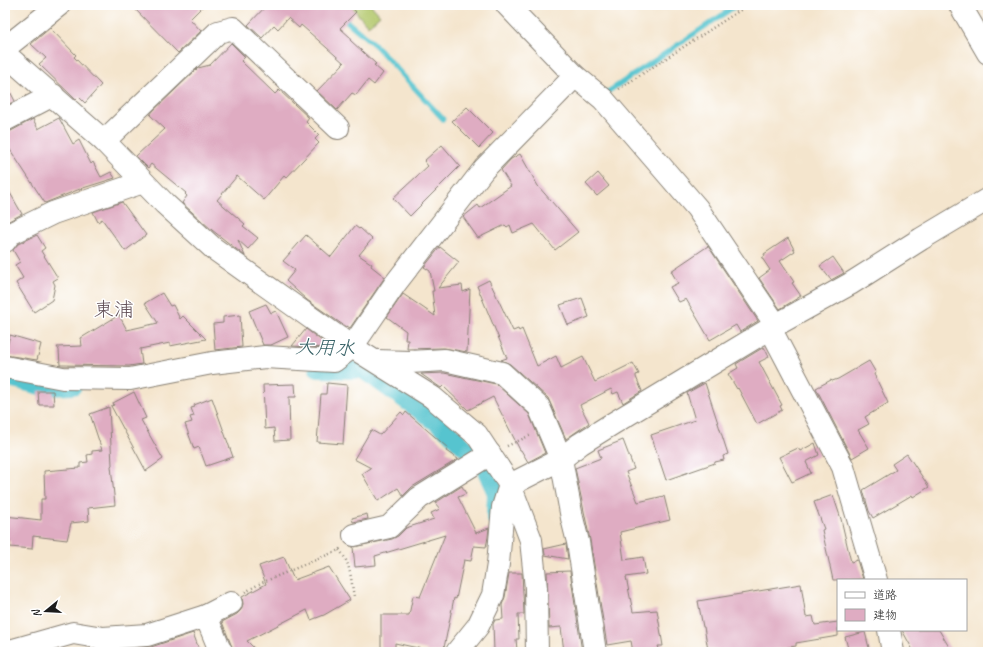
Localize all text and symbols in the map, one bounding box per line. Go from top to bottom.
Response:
district label: 東浦 [94,297,134,322]
water label: 大用水 [295,334,355,361]
legend [837,579,967,631]
text: 道路 [873,587,897,603]
north arrow [26,591,66,631]
text: N [28,607,44,619]
text: 建物 [873,607,897,623]

